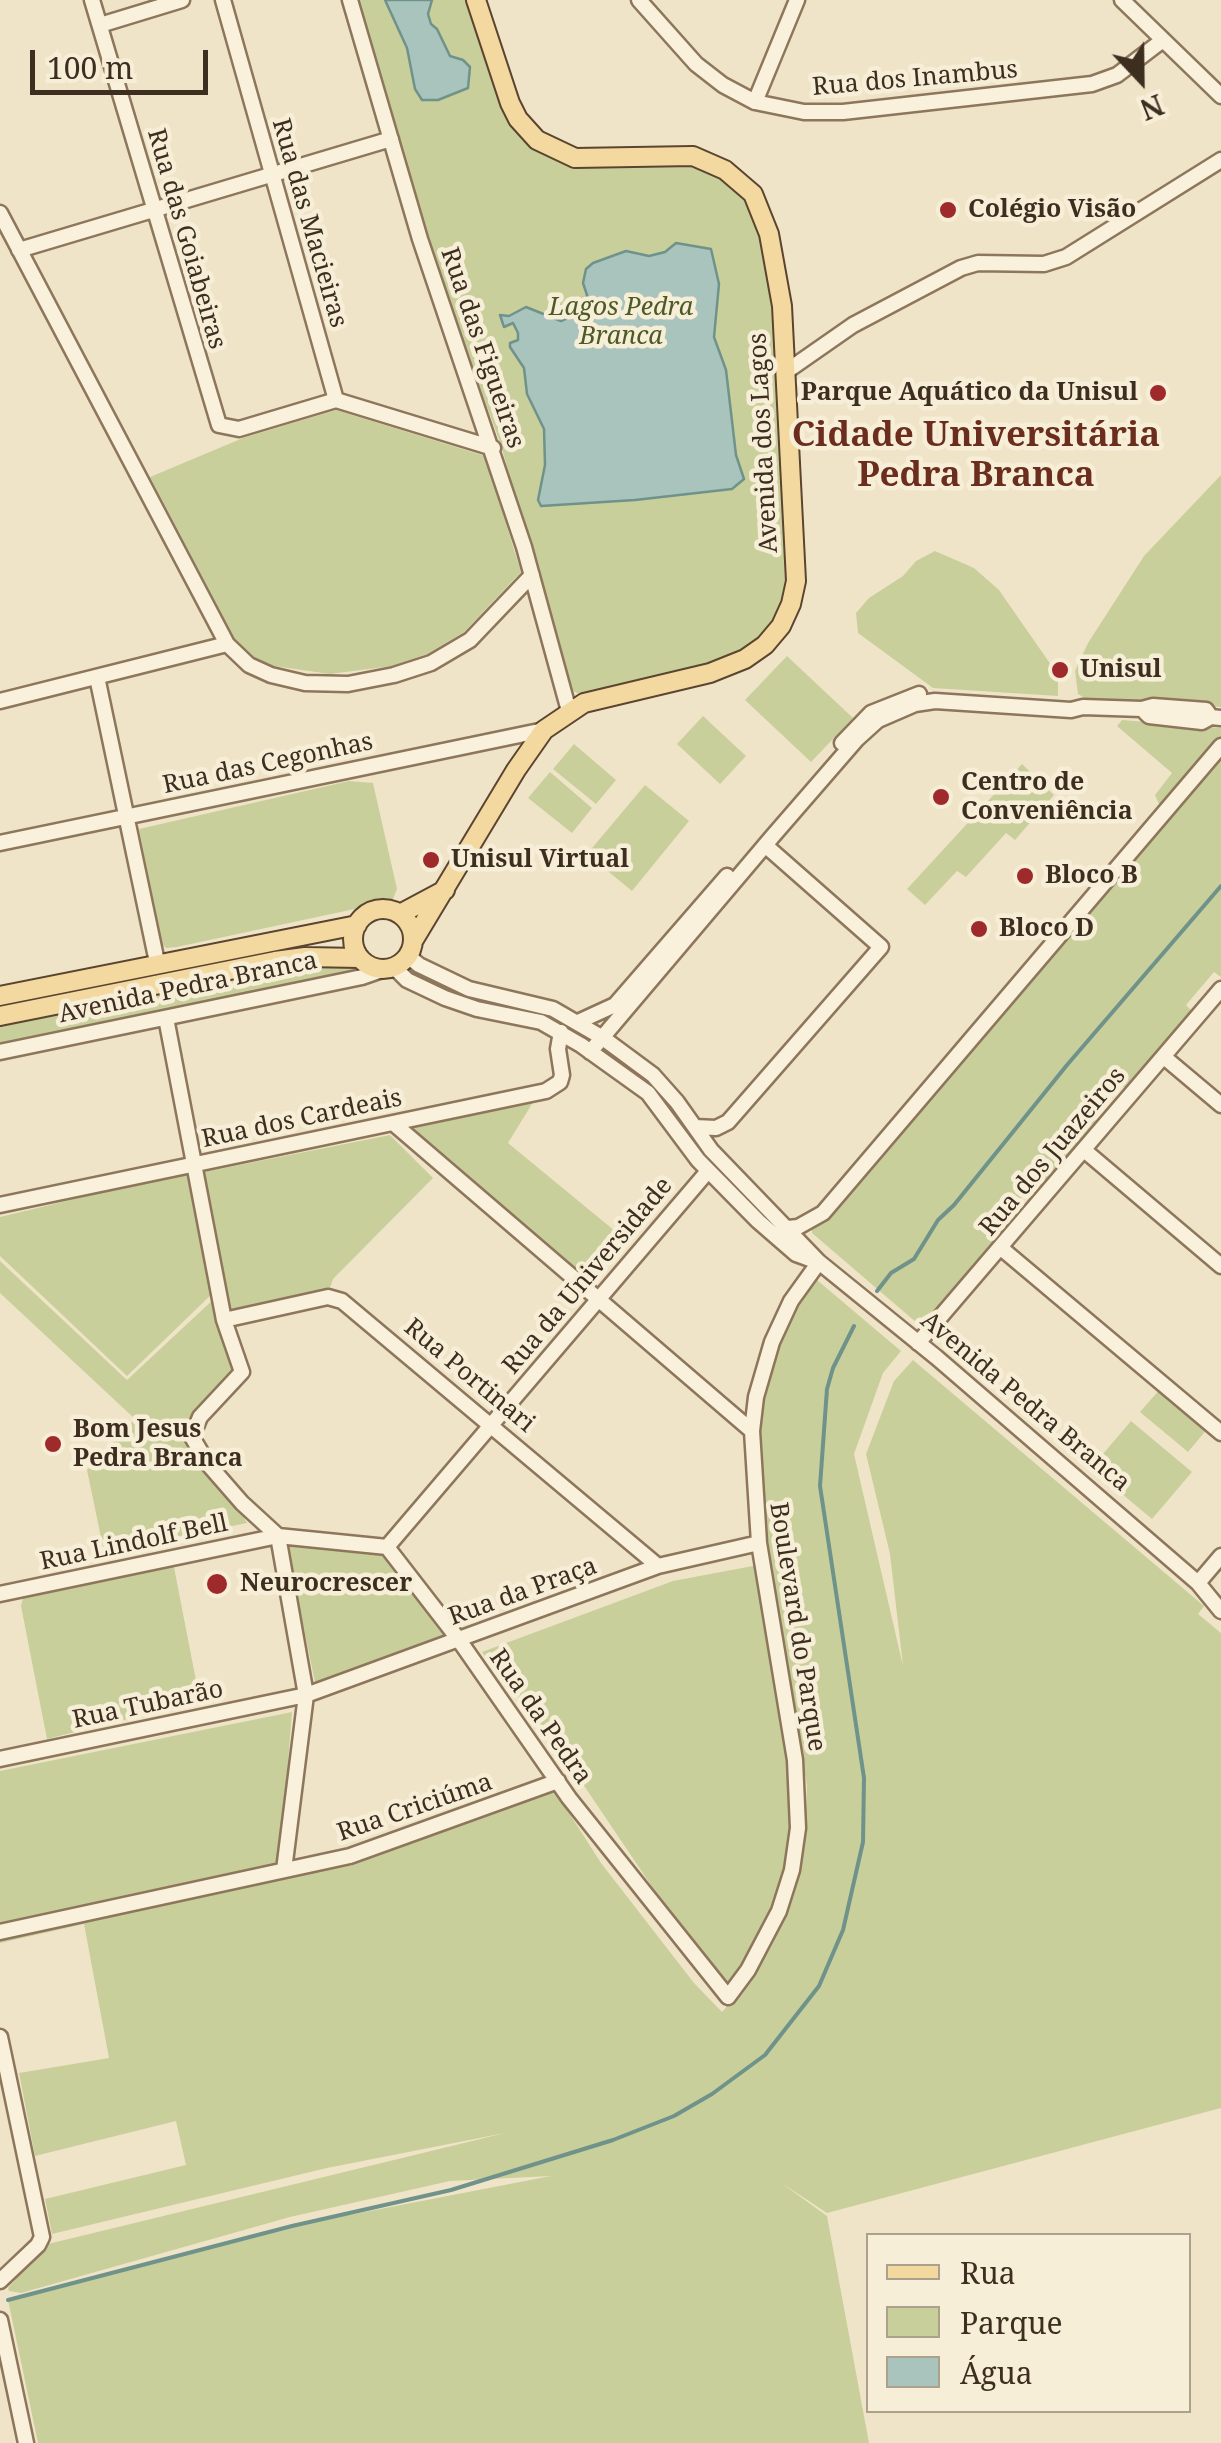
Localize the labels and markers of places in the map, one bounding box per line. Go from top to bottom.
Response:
place label: Colégio Visão [968,195,1136,225]
marker: Colégio Visão [937,199,959,221]
place label: Parque Aquático da Unisul [801,378,1138,408]
marker: Parque Aquático da Unisul [1147,382,1169,404]
place label: Unisul [1080,655,1162,685]
marker: Unisul [1049,659,1071,681]
place label: Centro de Conveniência [961,768,1133,827]
marker: Centro de Conveniência [930,786,952,808]
place label: Unisul Virtual [451,845,629,875]
marker: Unisul Virtual [420,849,442,871]
place label: Bloco B [1045,861,1138,891]
marker: Bloco B [1014,865,1036,887]
place label: Bloco D [999,914,1094,944]
marker: Bloco D [968,918,990,940]
place label: Bom Jesus Pedra Branca [73,1415,243,1474]
marker: Bom Jesus Pedra Branca [42,1433,64,1455]
place label: Neurocrescer [240,1569,412,1599]
marker: Neurocrescer [204,1571,230,1597]

